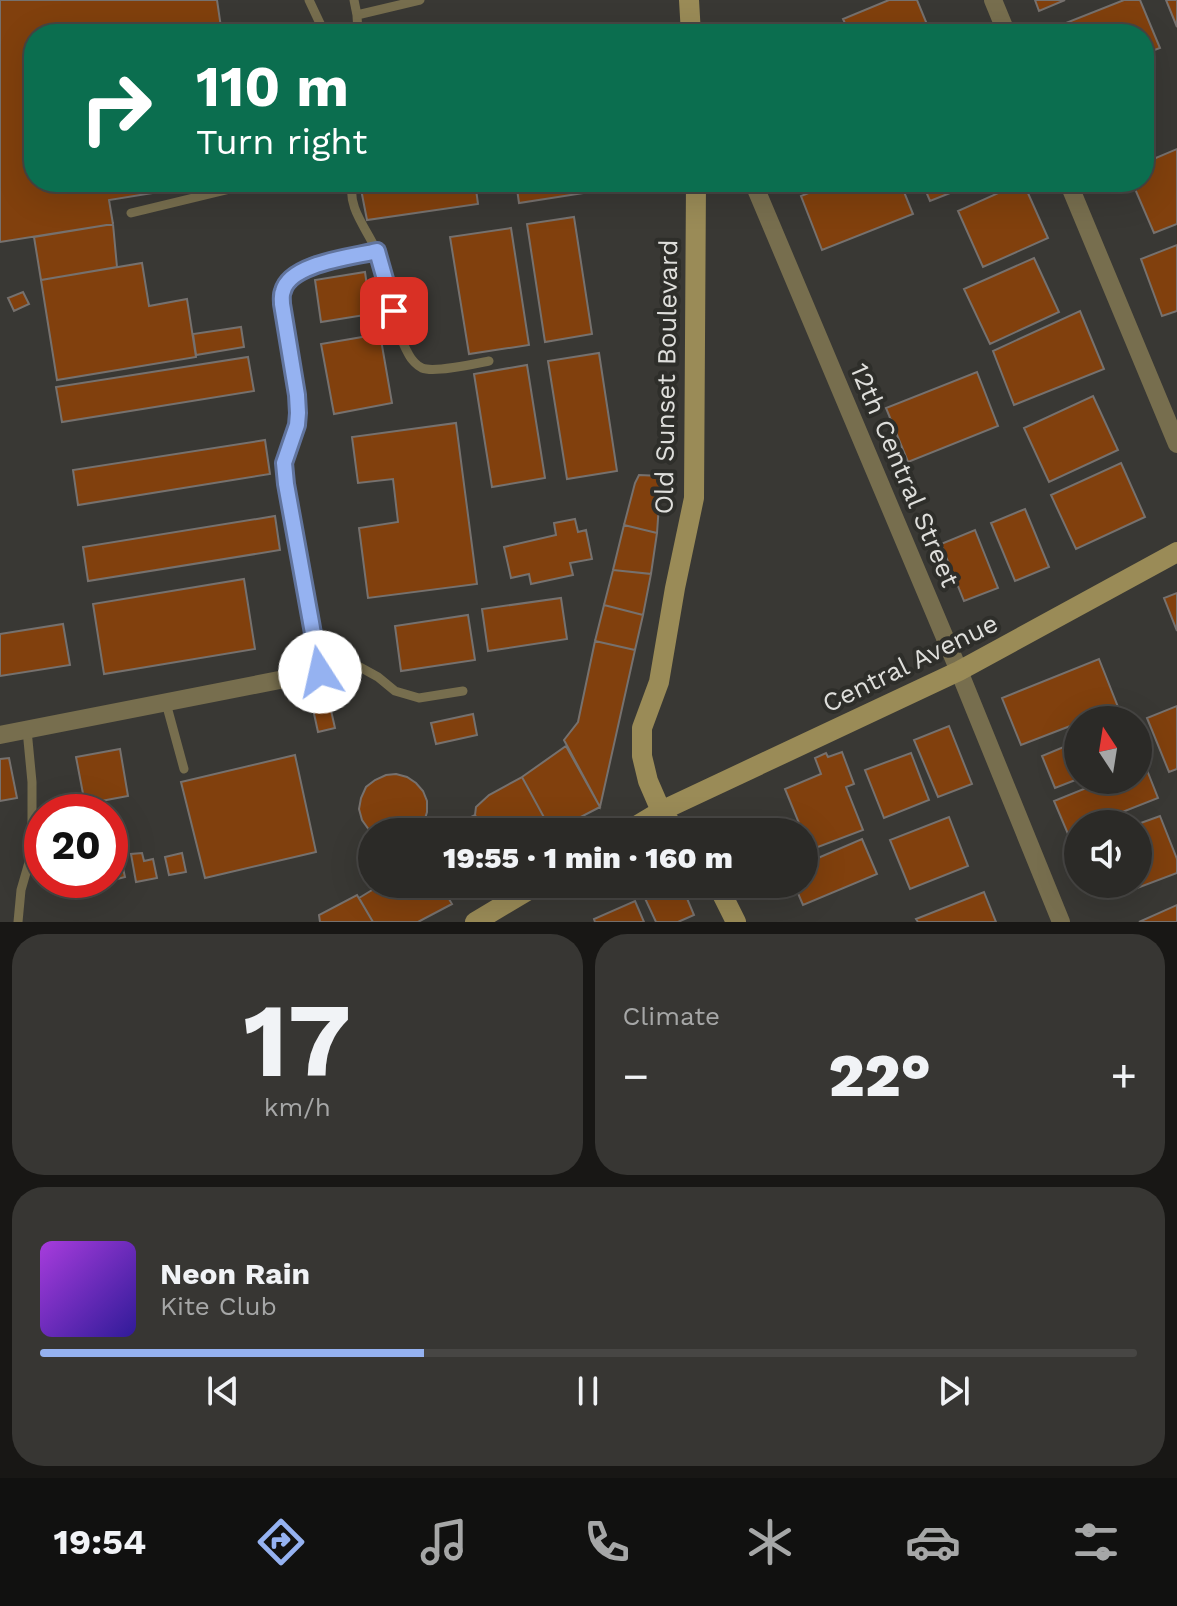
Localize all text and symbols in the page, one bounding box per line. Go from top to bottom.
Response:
text: 110 m [196,54,349,120]
icon: right [64,56,168,160]
text: Turn right [196,121,367,163]
street label: Old Sunset Boulevard [649,239,683,515]
pin [360,277,428,345]
icon: arrive [372,289,416,333]
street label: 12th Central Street [844,359,966,591]
street label: Central Avenue [817,608,1003,718]
position arrow [278,630,362,714]
north arrow [1064,706,1152,794]
map controls [1064,706,1152,898]
speed limit sign: 20 [24,794,128,898]
button: sound [1064,810,1152,898]
text: 19:55 · 1 min · 160 m [443,840,733,875]
text: 17 [243,979,351,1101]
text: Climate [623,1001,720,1031]
text: 22° [828,1040,931,1111]
text: − [623,1050,649,1102]
text: + [1110,1050,1137,1102]
text: km/h [264,1092,331,1122]
text: Neon Rain [160,1256,310,1291]
text: Kite Club [160,1291,277,1321]
icon: previous [201,1369,245,1413]
icon: pause [566,1369,610,1413]
icon: next [932,1369,976,1413]
icon: directions [253,1514,309,1570]
icon: music [416,1514,472,1570]
icon: phone [579,1514,635,1570]
icon: climate [742,1514,798,1570]
icon: car [905,1514,961,1570]
icon: filters [1068,1514,1124,1570]
text: 19:54 [53,1521,146,1563]

